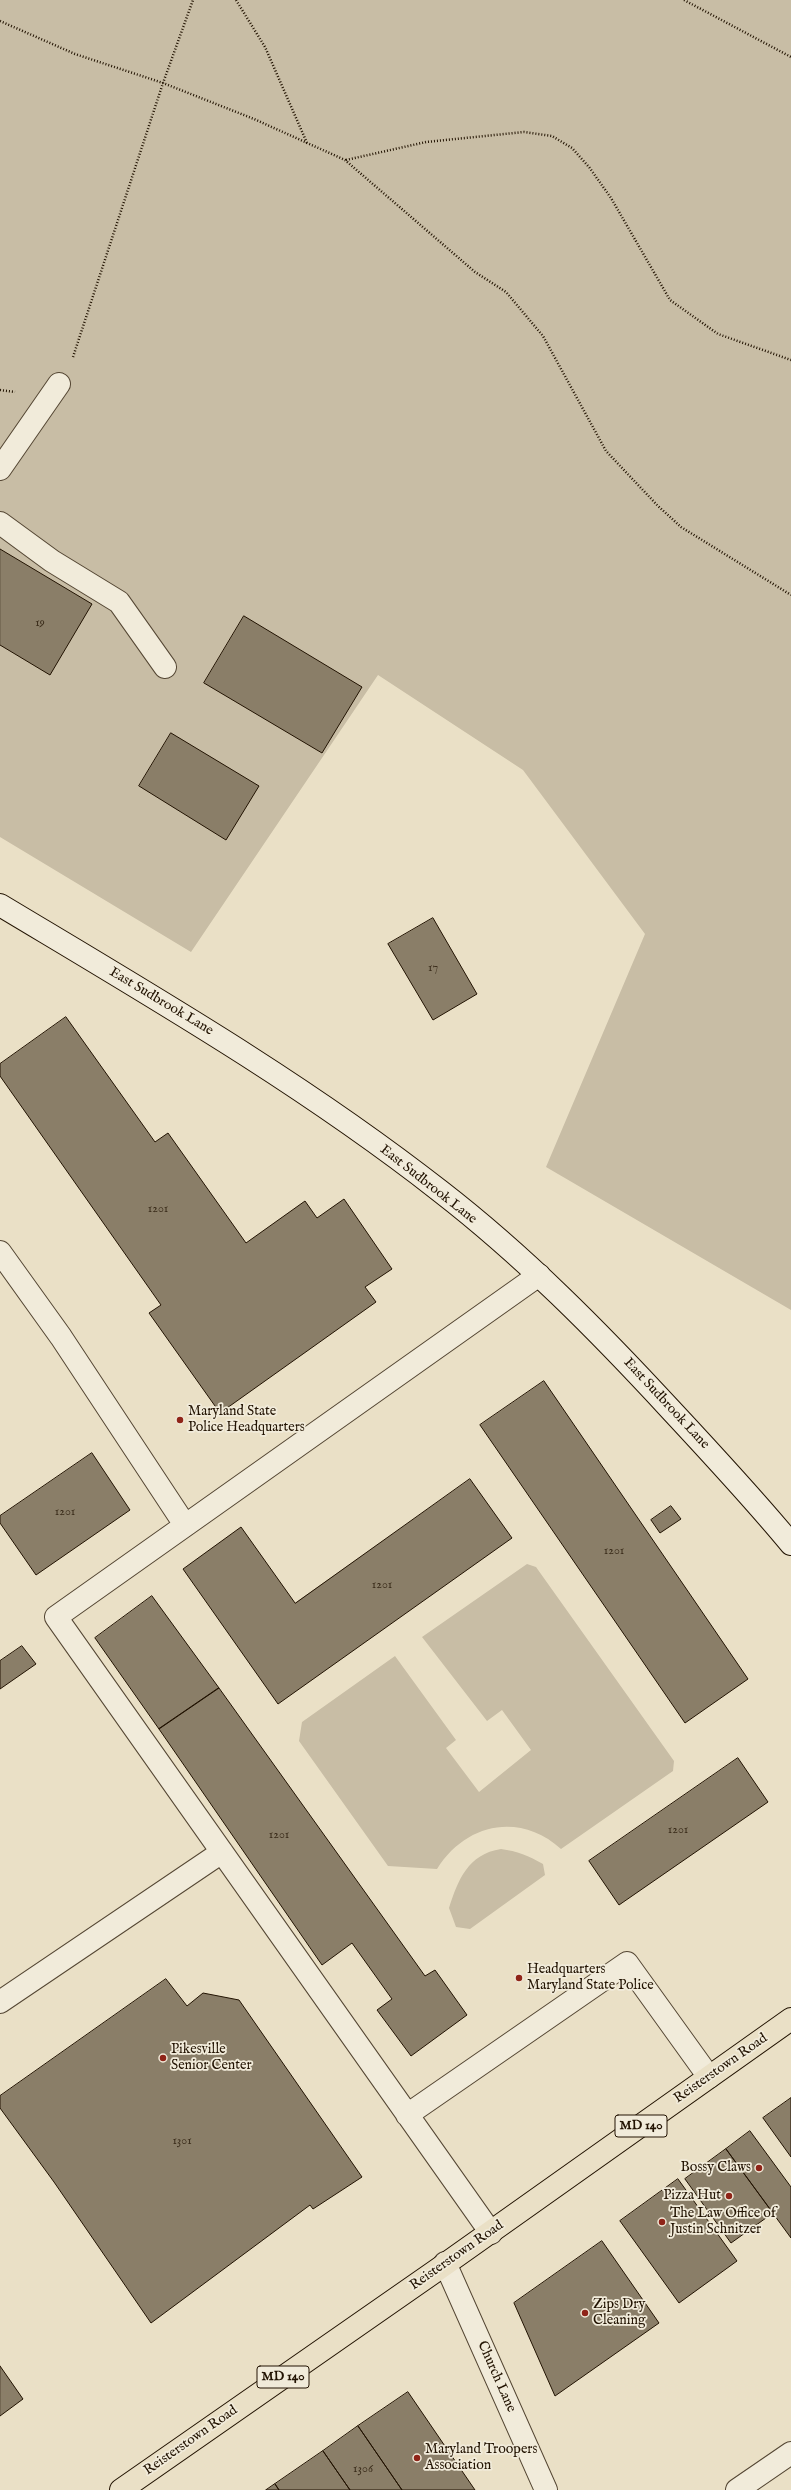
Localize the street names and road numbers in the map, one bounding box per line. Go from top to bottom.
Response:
street label: East Sudbrook Lane [106,964,216,1040]
street label: East Sudbrook Lane [376,1142,480,1228]
street label: East Sudbrook Lane [619,1355,713,1453]
street label: Reisterstown Road [671,2030,771,2108]
road number: MD 140 [615,2115,667,2137]
street label: Reisterstown Road [407,2217,507,2295]
street label: Church Lane [473,2339,519,2415]
road number: MD 140 [257,2366,309,2388]
street label: Reisterstown Road [141,2402,241,2480]

